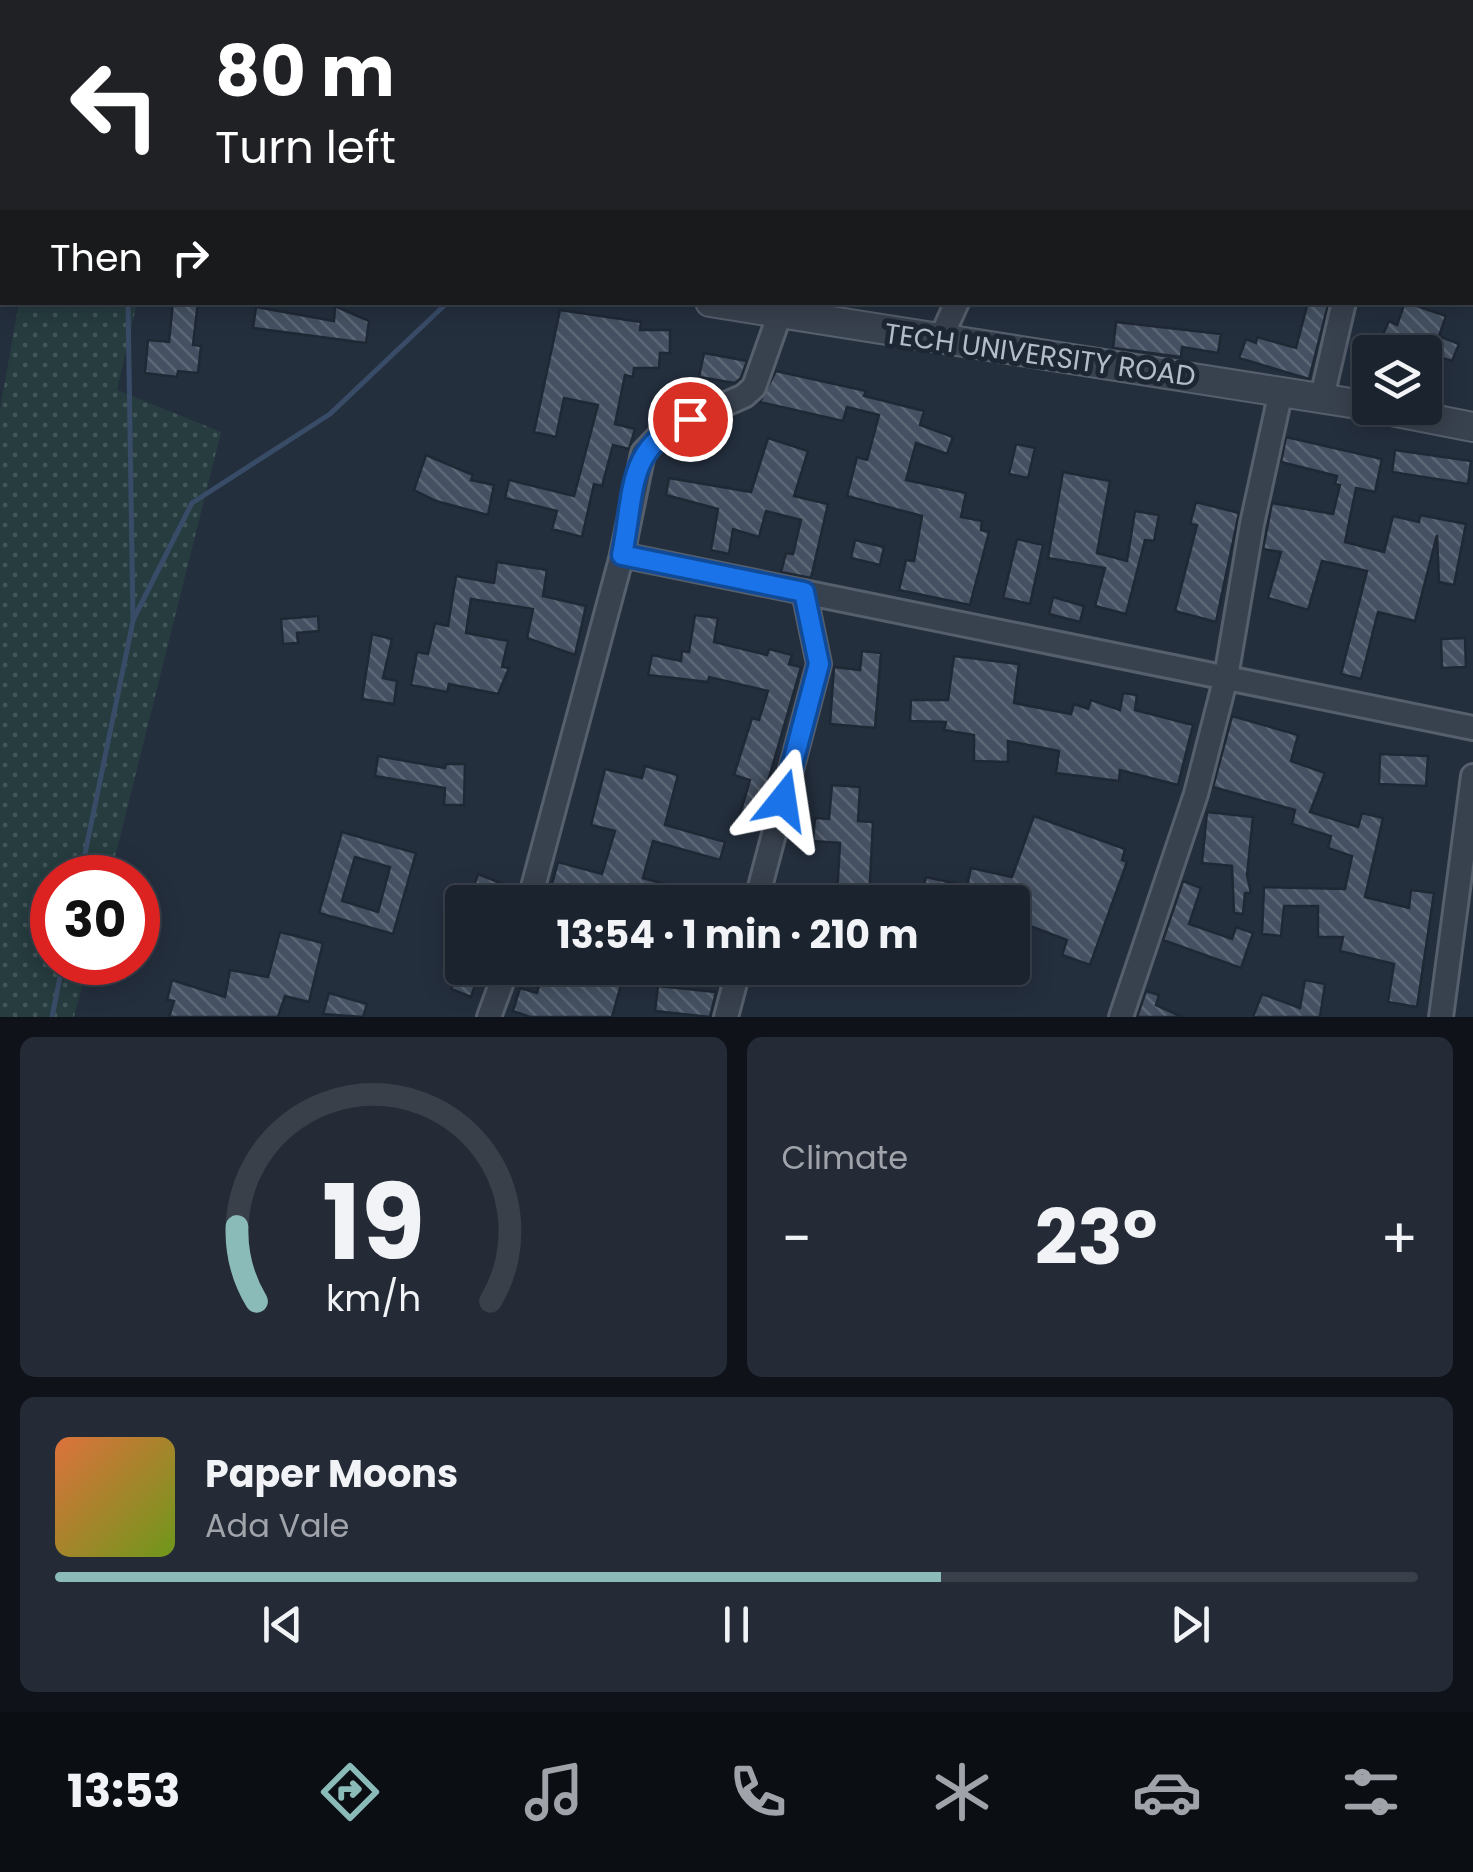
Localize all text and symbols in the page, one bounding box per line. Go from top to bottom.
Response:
text: 80 m [215,22,395,121]
icon: left [50,40,180,170]
text: Turn left [215,116,396,179]
icon: right [163,230,218,285]
text: Then [50,231,143,284]
street label: TECH UNIVERSITY ROAD [882,314,1198,396]
map controls [1352,335,1442,425]
button: layers [1352,335,1442,425]
pin [648,377,733,462]
icon: arrive [663,392,718,447]
position arrow [731,748,835,852]
speed limit sign: 30 [30,855,160,985]
text: 13:54 · 1 min · 210 m [557,908,918,961]
text: Climate [782,1135,908,1180]
text: 19 [322,1150,425,1295]
text: 23° [1035,1185,1158,1290]
text: − [782,1200,812,1277]
text: + [1380,1200,1418,1277]
text: km/h [326,1273,421,1324]
text: Paper Moons [205,1447,458,1500]
text: Ada Vale [205,1503,349,1548]
icon: previous [255,1597,310,1652]
icon: pause [709,1597,764,1652]
icon: next [1163,1597,1218,1652]
icon: directions [315,1757,385,1827]
icon: music [519,1757,589,1827]
icon: phone [723,1757,793,1827]
icon: climate [927,1757,997,1827]
icon: car [1132,1757,1202,1827]
icon: filters [1336,1757,1406,1827]
text: 13:53 [67,1760,181,1823]

